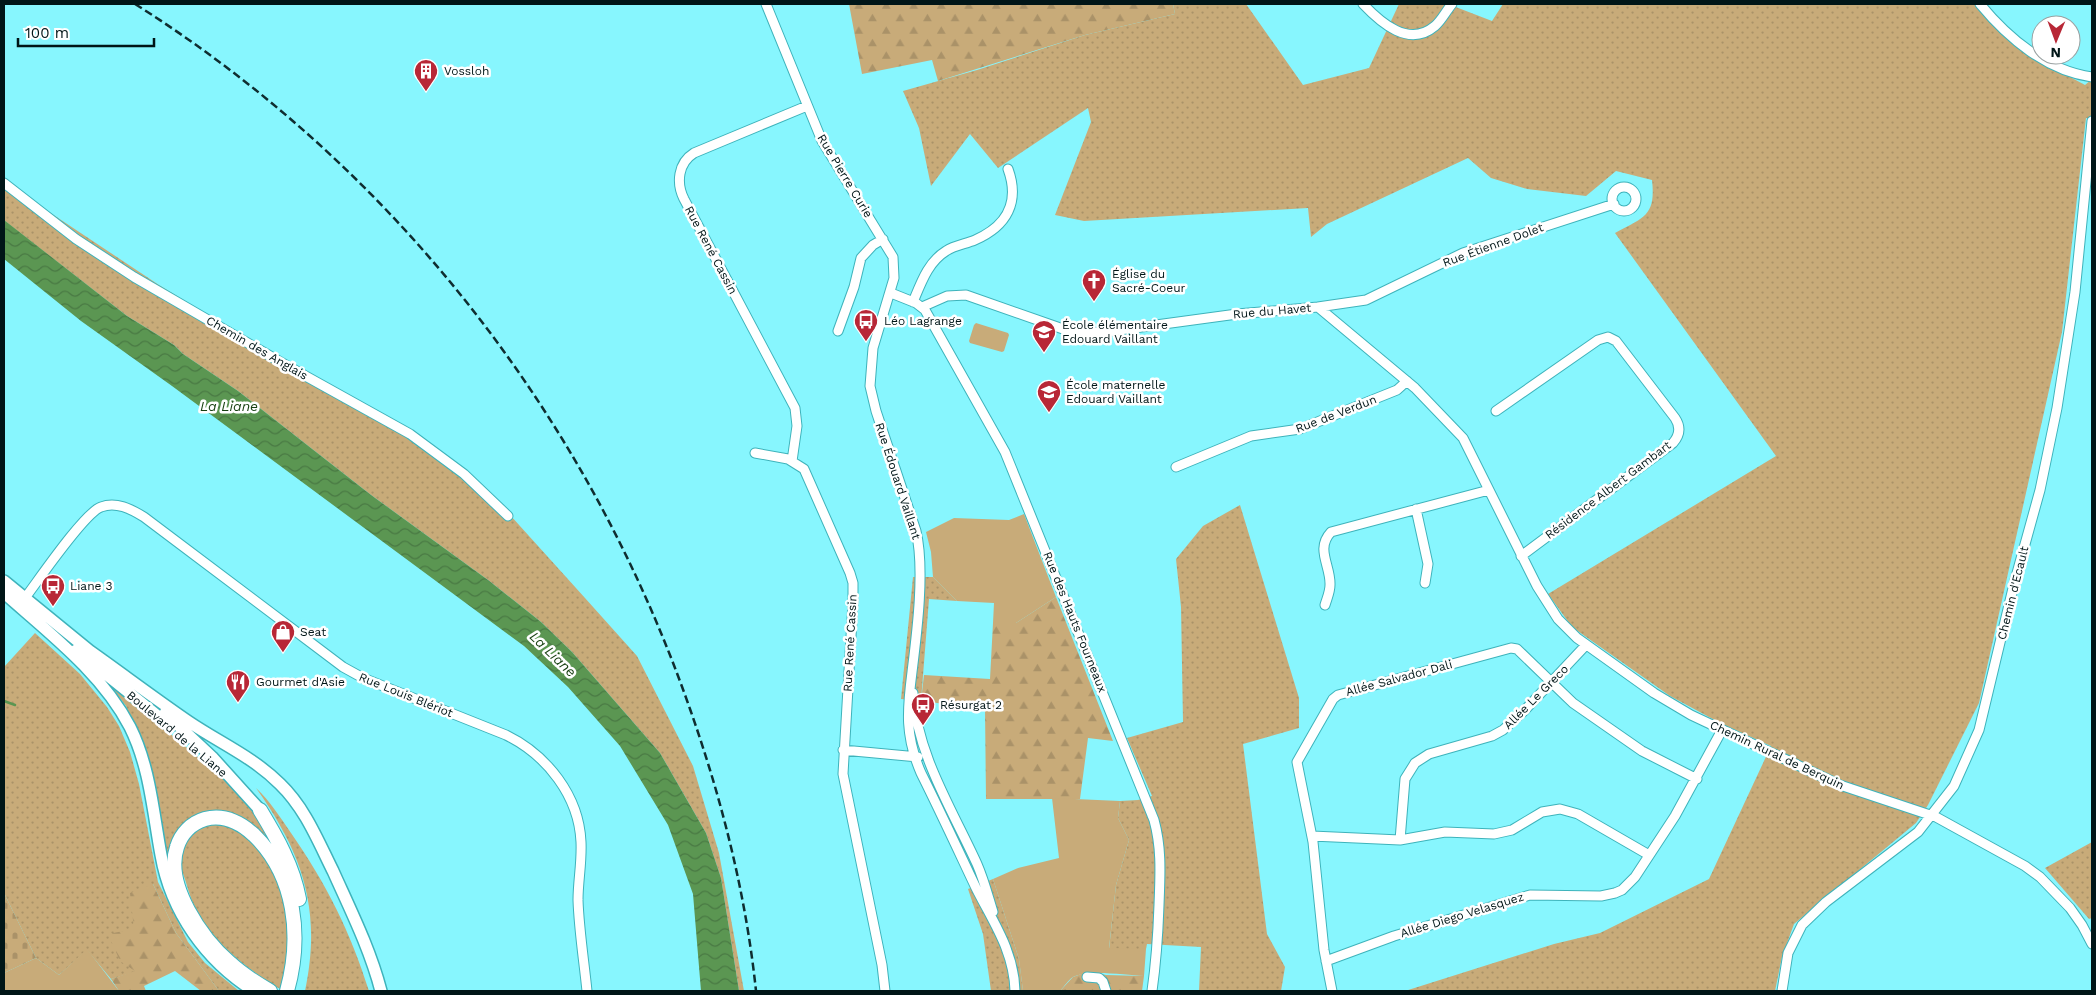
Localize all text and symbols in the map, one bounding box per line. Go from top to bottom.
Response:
scale bar [18,15,154,47]
north arrow [2031,15,2081,65]
text: 100 m [25,24,69,42]
text: N [2050,45,2061,61]
building icon: Vossloh [413,58,439,92]
place label: Vossloh [444,64,489,78]
street label: Rue Pierre Curie [815,132,875,220]
street label: Rue René Cassin [682,204,740,296]
street label: Rue Étienne Dolet [1441,220,1545,270]
place label: Église du Sacré-Coeur [1112,267,1186,295]
church icon: Église du Sacré-Coeur [1081,268,1107,302]
street label: Rue du Havet [1232,301,1312,321]
bus stop icon: Léo Lagrange [853,308,879,342]
street label: Chemin des Anglais [204,313,310,383]
place label: Léo Lagrange [884,314,962,328]
place label: École élémentaire Edouard Vaillant [1062,318,1168,346]
school or university icon: École élémentaire Edouard Vaillant [1031,319,1057,353]
place label: École maternelle Edouard Vaillant [1066,378,1166,406]
school or university icon: École maternelle Edouard Vaillant [1036,379,1062,413]
street label: Rue de Verdun [1294,392,1378,436]
water label: La Liane [200,398,258,414]
street label: Rue Édouard Vaillant [872,421,924,541]
street label: Résidence Albert Gambart [1542,438,1674,542]
street label: Chemin d'Ecault [1995,545,2031,641]
street label: Rue des Hauts Fourneaux [1040,550,1110,694]
bus stop icon: Liane 3 [40,573,66,607]
place label: Liane 3 [70,579,113,593]
street label: Rue René Cassin [840,594,860,692]
shop icon: Seat [270,619,296,653]
place label: Seat [300,625,326,639]
water label: La Liane [527,628,579,680]
street label: Allée Salvador Dali [1344,657,1454,699]
street label: Allée Le Greco [1501,662,1571,732]
restaurant icon: Gourmet d'Asie [225,669,251,703]
street label: Rue Louis Blériot [357,670,455,720]
place label: Gourmet d'Asie [256,675,345,689]
street label: Boulevard de la Liane [124,688,230,780]
bus stop icon: Résurgat 2 [910,692,936,726]
place label: Résurgat 2 [940,698,1002,712]
street label: Chemin Rural de Berquin [1708,718,1846,792]
street label: Allée Diego Velasquez [1399,890,1525,940]

